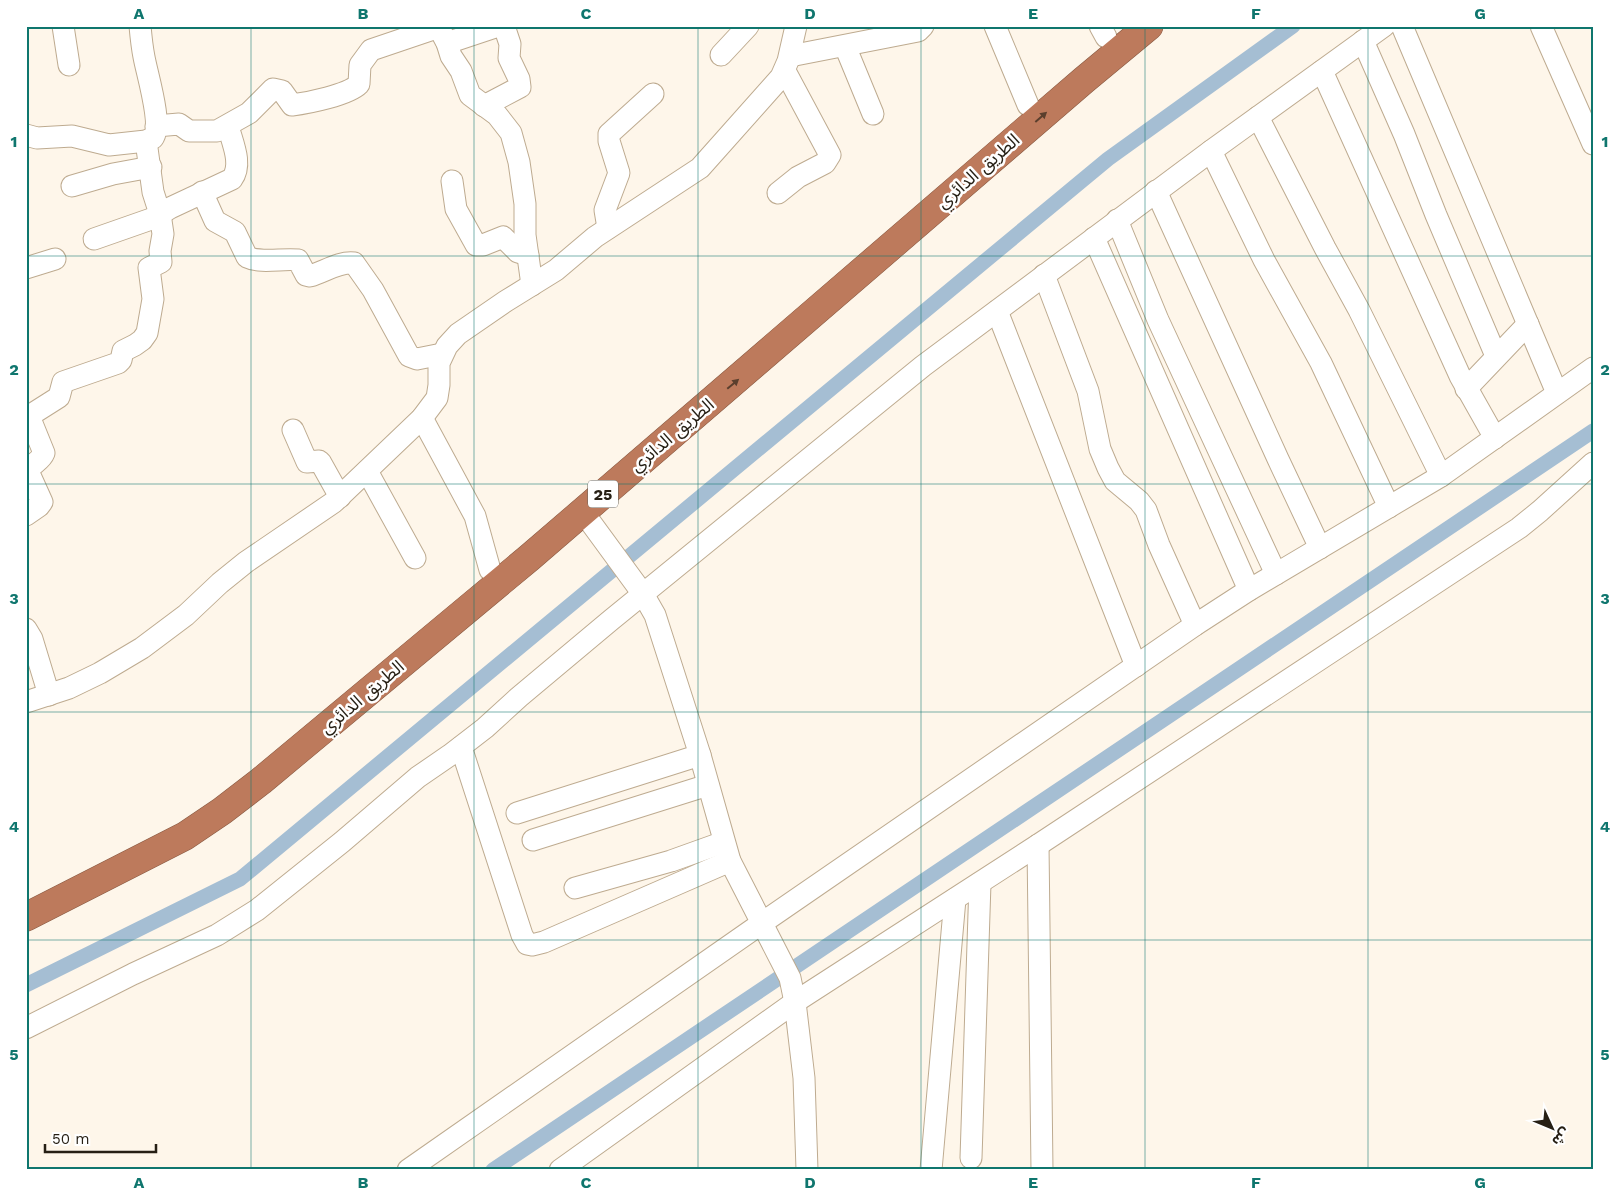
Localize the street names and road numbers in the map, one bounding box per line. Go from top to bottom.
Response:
street label: الطريق الدائري [932,129,1025,215]
street label: الطريق الدائري [626,394,720,478]
road number: 25 [588,480,618,508]
street label: الطريق الدائري [316,656,410,740]

